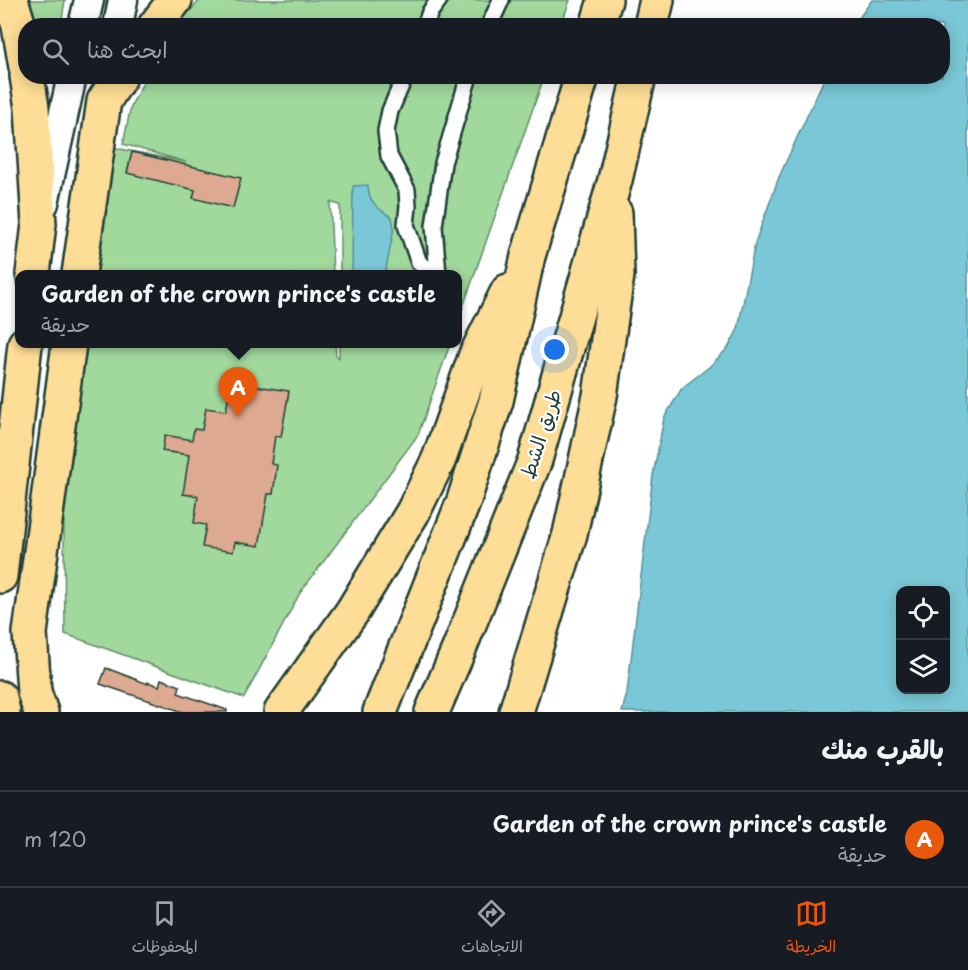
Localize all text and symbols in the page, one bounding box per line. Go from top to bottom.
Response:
search box [18,18,950,84]
text: ابحث هنا [87,32,168,65]
icon: search [39,35,72,68]
popup [15,270,462,348]
text: Garden of the crown prince's castle [41,276,436,309]
text: حديقة [41,309,90,339]
your location [540,335,569,364]
pin: A [218,368,258,417]
street label: طريق الشط [512,385,569,482]
map controls [896,586,950,694]
button: locate [896,586,950,640]
button: layers [896,640,950,694]
text: بالقرب منك [822,729,944,768]
text: Garden of the crown prince's castle [492,806,887,839]
text: 120 m [24,824,86,854]
text: A [917,824,932,854]
text: حديقة [838,839,887,869]
tab: المحفوظات [132,897,198,961]
tab: الاتجاهات [461,897,523,961]
tab: الخريطة [786,897,836,961]

